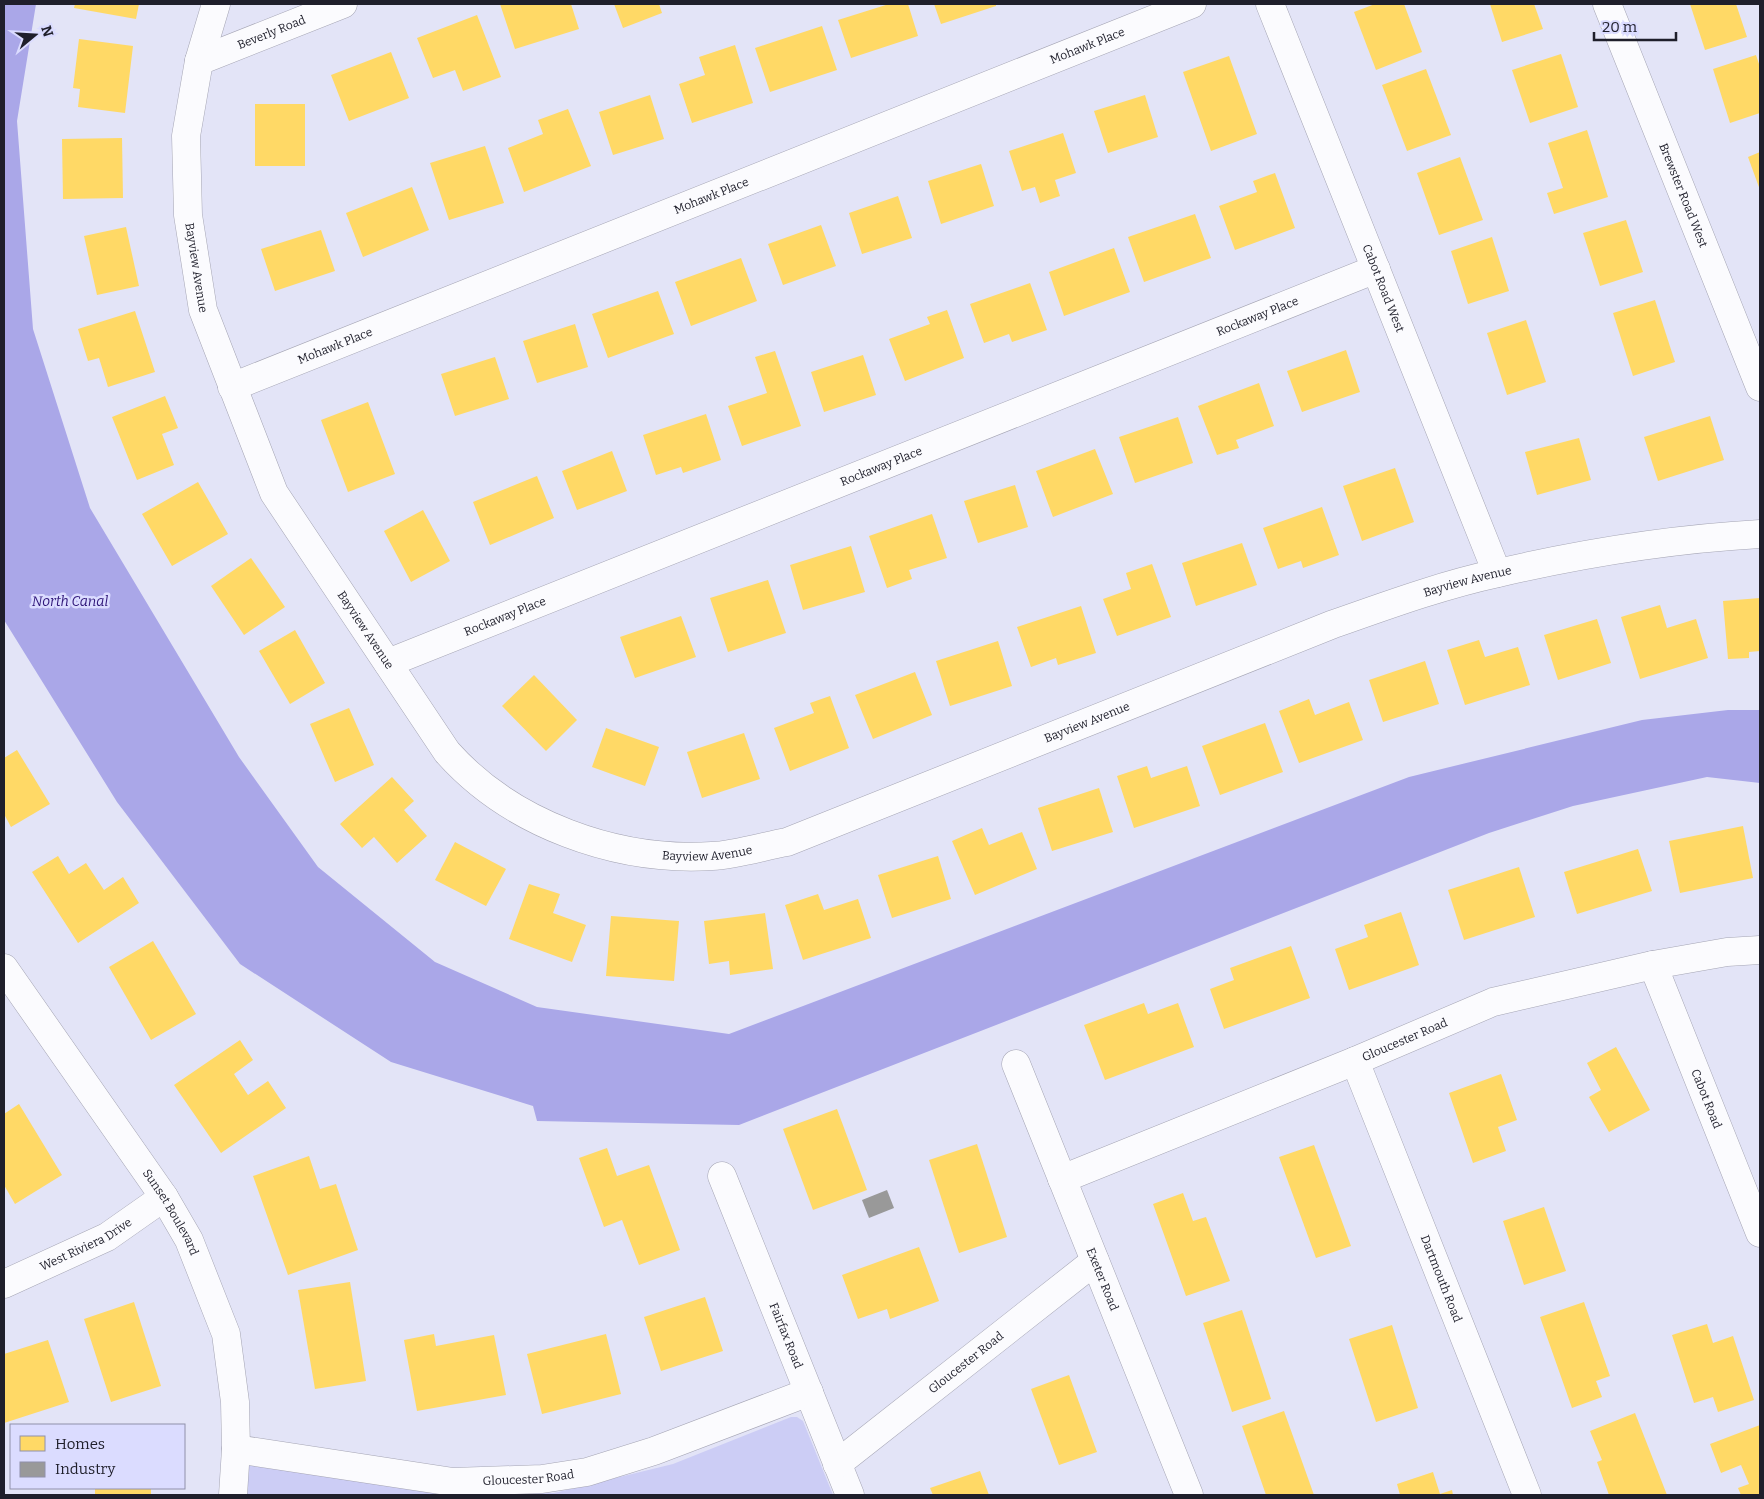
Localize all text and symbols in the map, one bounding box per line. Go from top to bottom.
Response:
north arrow [10,10,60,60]
scale bar [1594,10,1676,42]
street label: Beverly Road [235,13,308,52]
text: 20 m [1602,18,1638,36]
text: N [37,23,57,39]
street label: Mohawk Place [1048,25,1127,67]
street label: Brewster Road West [1656,141,1711,250]
street label: Mohawk Place [672,175,751,217]
street label: Bayview Avenue [182,222,210,314]
street label: Cabot Road West [1360,242,1407,335]
street label: Rockaway Place [1214,294,1300,339]
street label: Mohawk Place [296,325,374,367]
street label: Rockaway Place [838,444,924,489]
street label: Bayview Avenue [1422,563,1513,600]
street label: Bayview Avenue [335,589,397,672]
water label: North Canal [32,593,108,610]
street label: Rockaway Place [462,594,548,639]
street label: Bayview Avenue [1042,699,1132,746]
street label: Bayview Avenue [662,843,754,864]
street label: Gloucester Road [1360,1015,1450,1064]
street label: Cabot Road [1688,1067,1725,1131]
street label: Sunset Boulevard [140,1167,201,1257]
street label: West Riviera Drive [38,1215,134,1274]
street label: Dartmouth Road [1418,1233,1465,1324]
street label: Exeter Road [1084,1246,1121,1313]
street label: Fairfax Road [767,1301,806,1371]
street label: Gloucester Road [926,1329,1006,1396]
legend [10,1424,185,1489]
text: Homes [55,1435,105,1453]
text: Industry [55,1460,115,1478]
street label: Gloucester Road [482,1467,575,1488]

